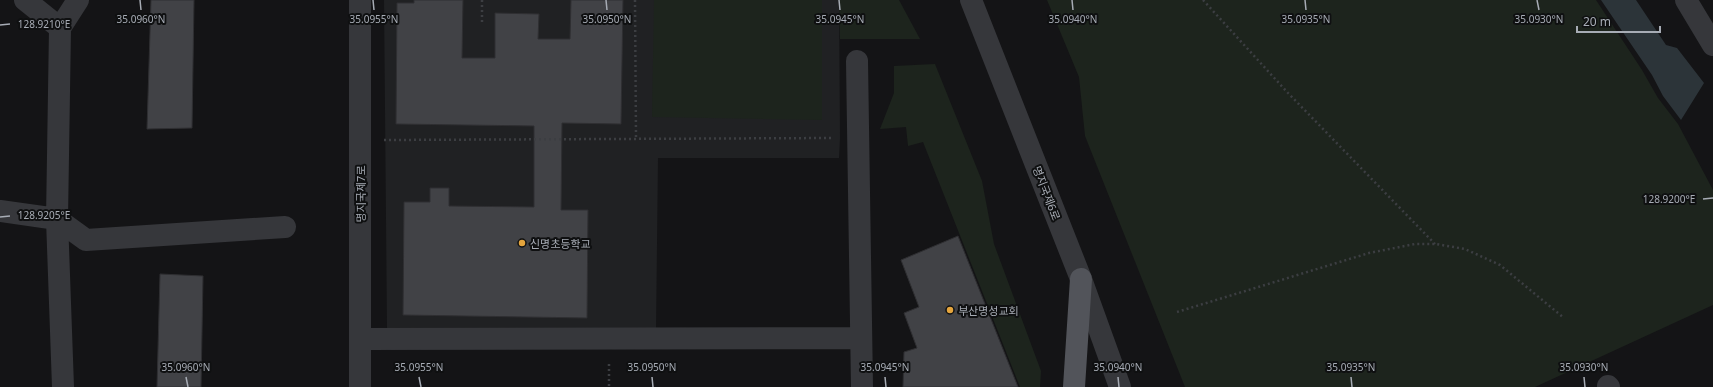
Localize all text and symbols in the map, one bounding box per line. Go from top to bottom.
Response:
scale bar [1577,8,1660,34]
text: 35.0960°N [117,12,165,26]
text: 35.0955°N [350,12,398,26]
text: 35.0950°N [583,12,631,26]
text: 35.0945°N [816,12,864,26]
text: 35.0940°N [1049,12,1097,26]
text: 35.0935°N [1282,12,1330,26]
text: 35.0930°N [1515,12,1563,26]
text: 20 m [1583,13,1611,30]
text: 128.9210°E [18,17,70,31]
street label: 명지국제6로 [1030,164,1064,222]
street label: 명지국제7로 [353,166,368,222]
text: 128.9200°E [1643,192,1695,206]
text: 128.9205°E [18,208,70,222]
place label: 신명초등학교 [530,236,591,251]
marker: 신명초등학교 [517,238,527,248]
place label: 부산명성교회 [958,303,1019,318]
marker: 부산명성교회 [945,305,955,315]
text: 35.0960°N [162,360,210,374]
text: 35.0955°N [395,360,443,374]
text: 35.0950°N [628,360,676,374]
text: 35.0945°N [861,360,909,374]
text: 35.0940°N [1094,360,1142,374]
text: 35.0935°N [1327,360,1375,374]
text: 35.0930°N [1560,360,1608,374]

